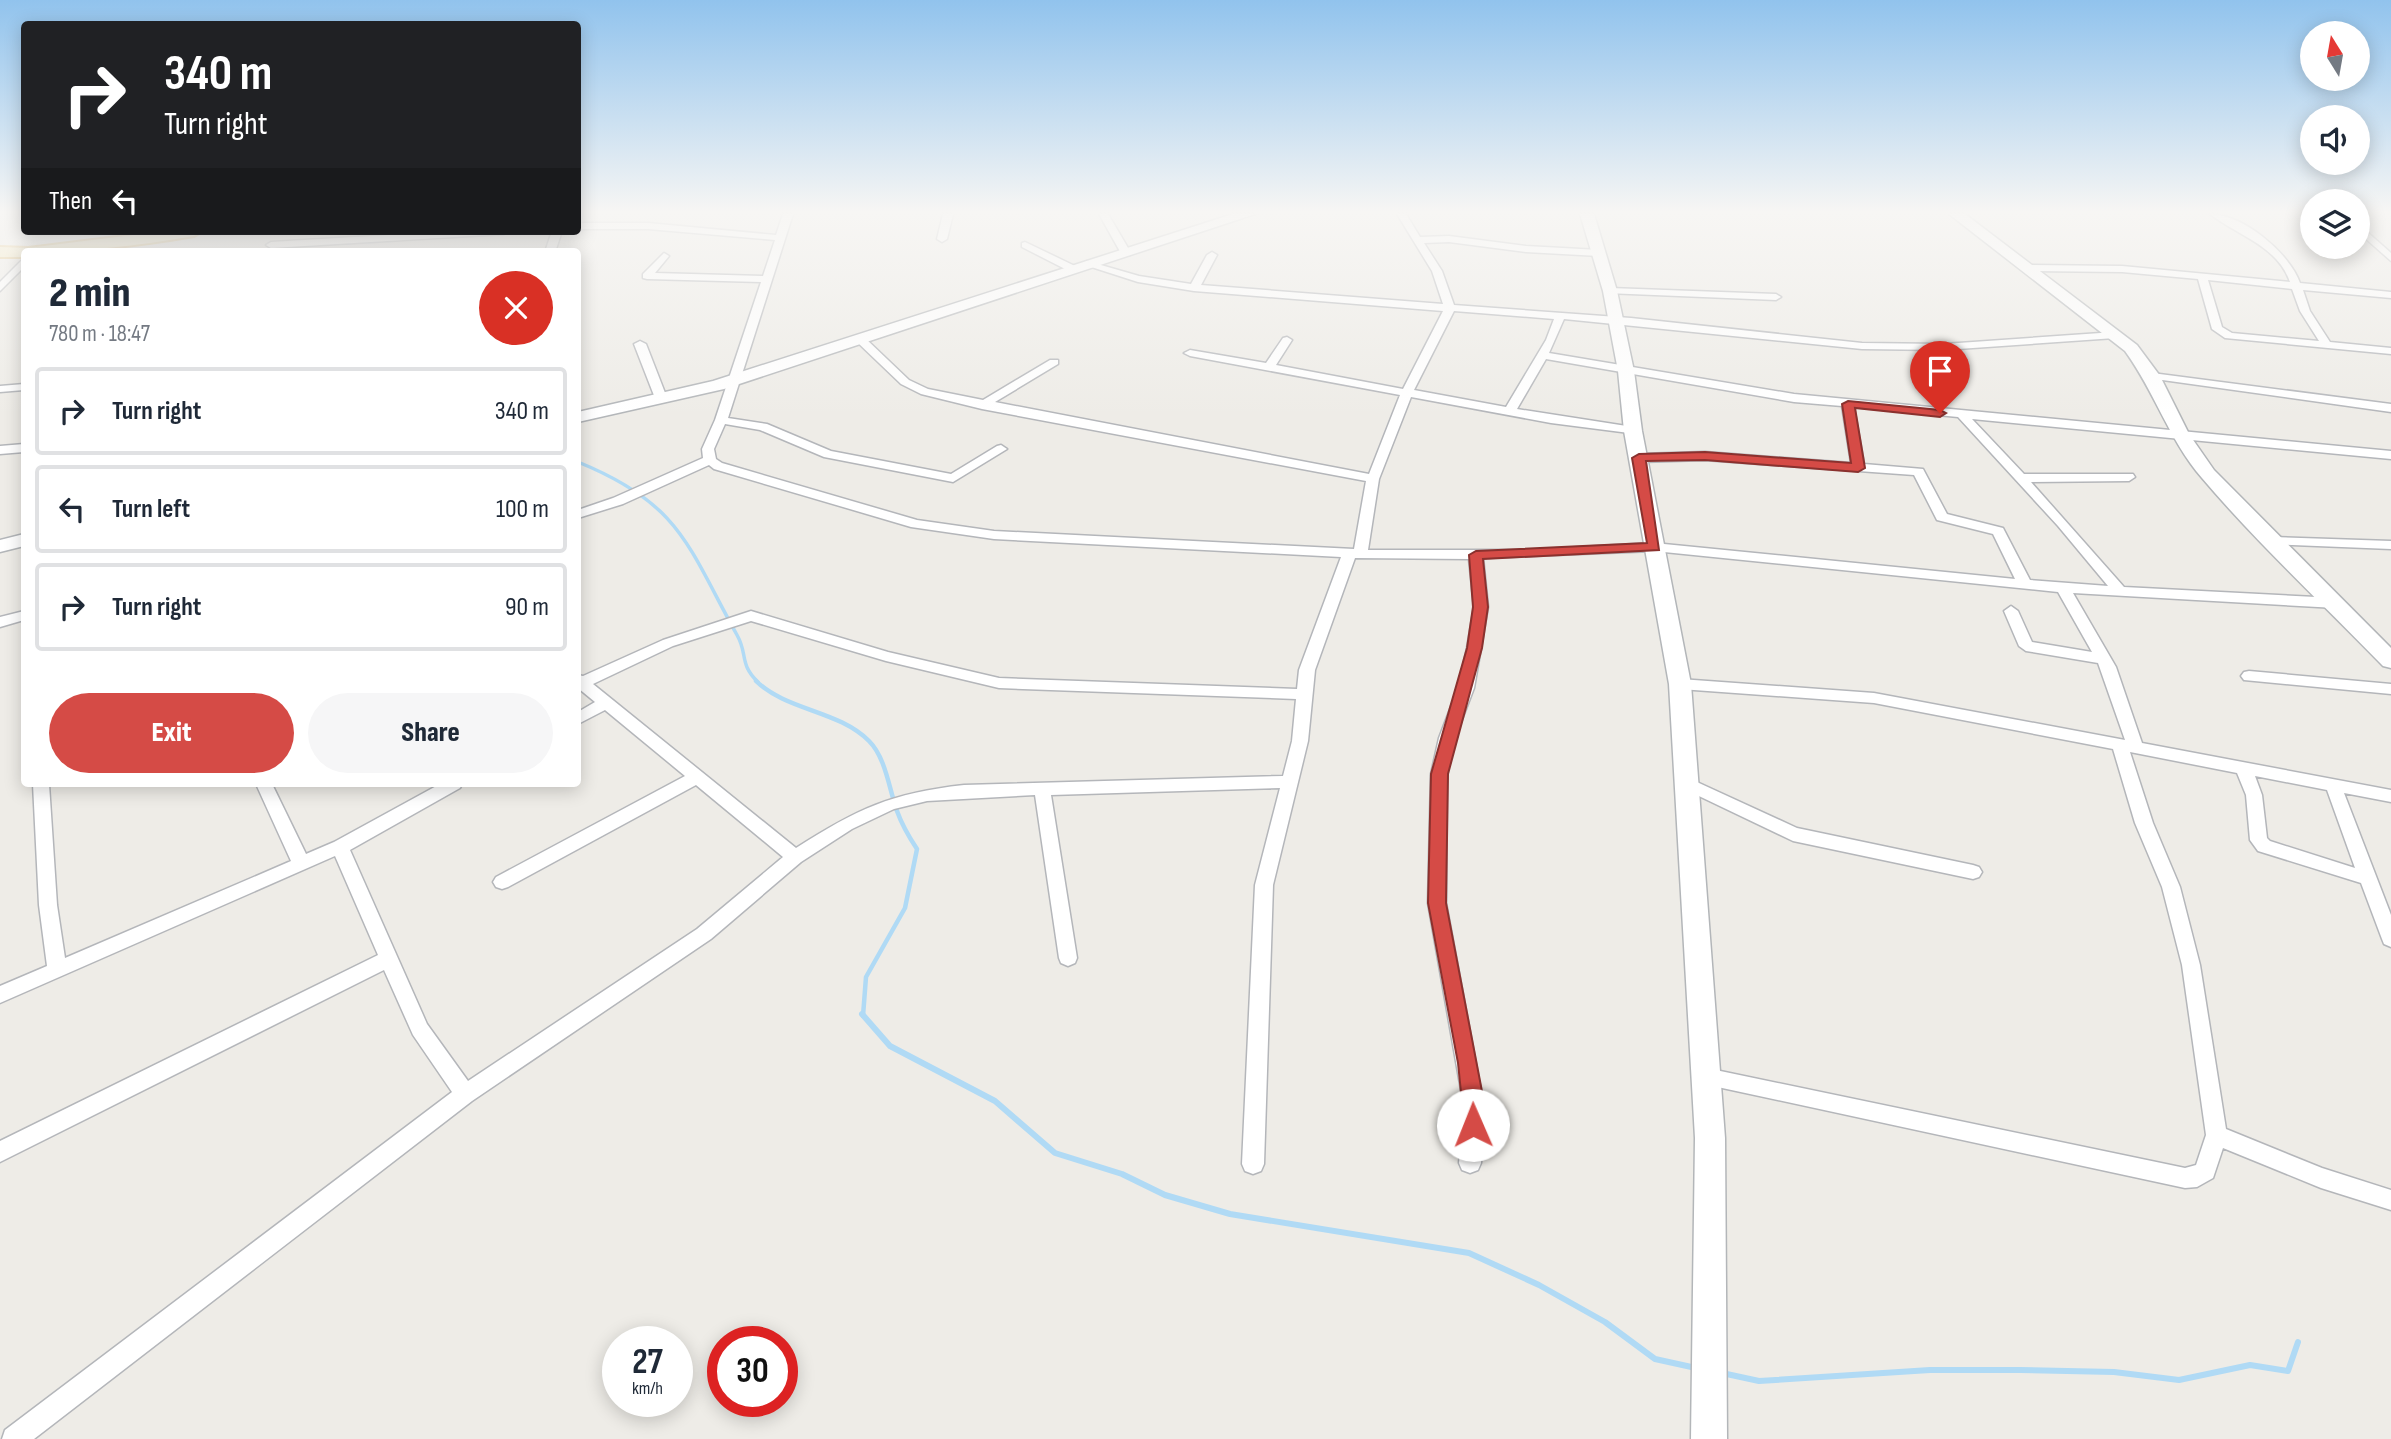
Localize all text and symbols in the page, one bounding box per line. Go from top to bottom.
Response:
north arrow [2300,21,2370,91]
map controls [2300,21,2370,259]
text: 340 m [164,45,272,104]
icon: right [49,49,140,140]
text: Turn right [164,105,268,144]
button: sound [2300,105,2370,175]
icon: left [106,182,144,220]
text: Then [49,186,92,217]
button: layers [2300,189,2370,259]
text: 2 min [49,268,130,319]
button: close [479,271,553,345]
text: 780 m · 18:47 [49,320,150,348]
pin [1910,341,1970,413]
icon: arrive [1921,352,1959,390]
icon: right [53,392,91,430]
text: Turn right [112,396,201,427]
text: 340 m [495,396,549,427]
icon: left [53,490,91,528]
text: Turn left [112,494,190,525]
text: 100 m [496,494,549,525]
icon: right [53,588,91,626]
text: Turn right [112,592,201,623]
text: 90 m [505,592,549,623]
button: Exit [49,693,294,773]
button: Share [308,693,553,773]
position arrow [1436,1088,1510,1162]
speed limit sign: 30 [707,1326,798,1417]
text: 27 [632,1341,663,1384]
text: km/h [632,1378,663,1399]

